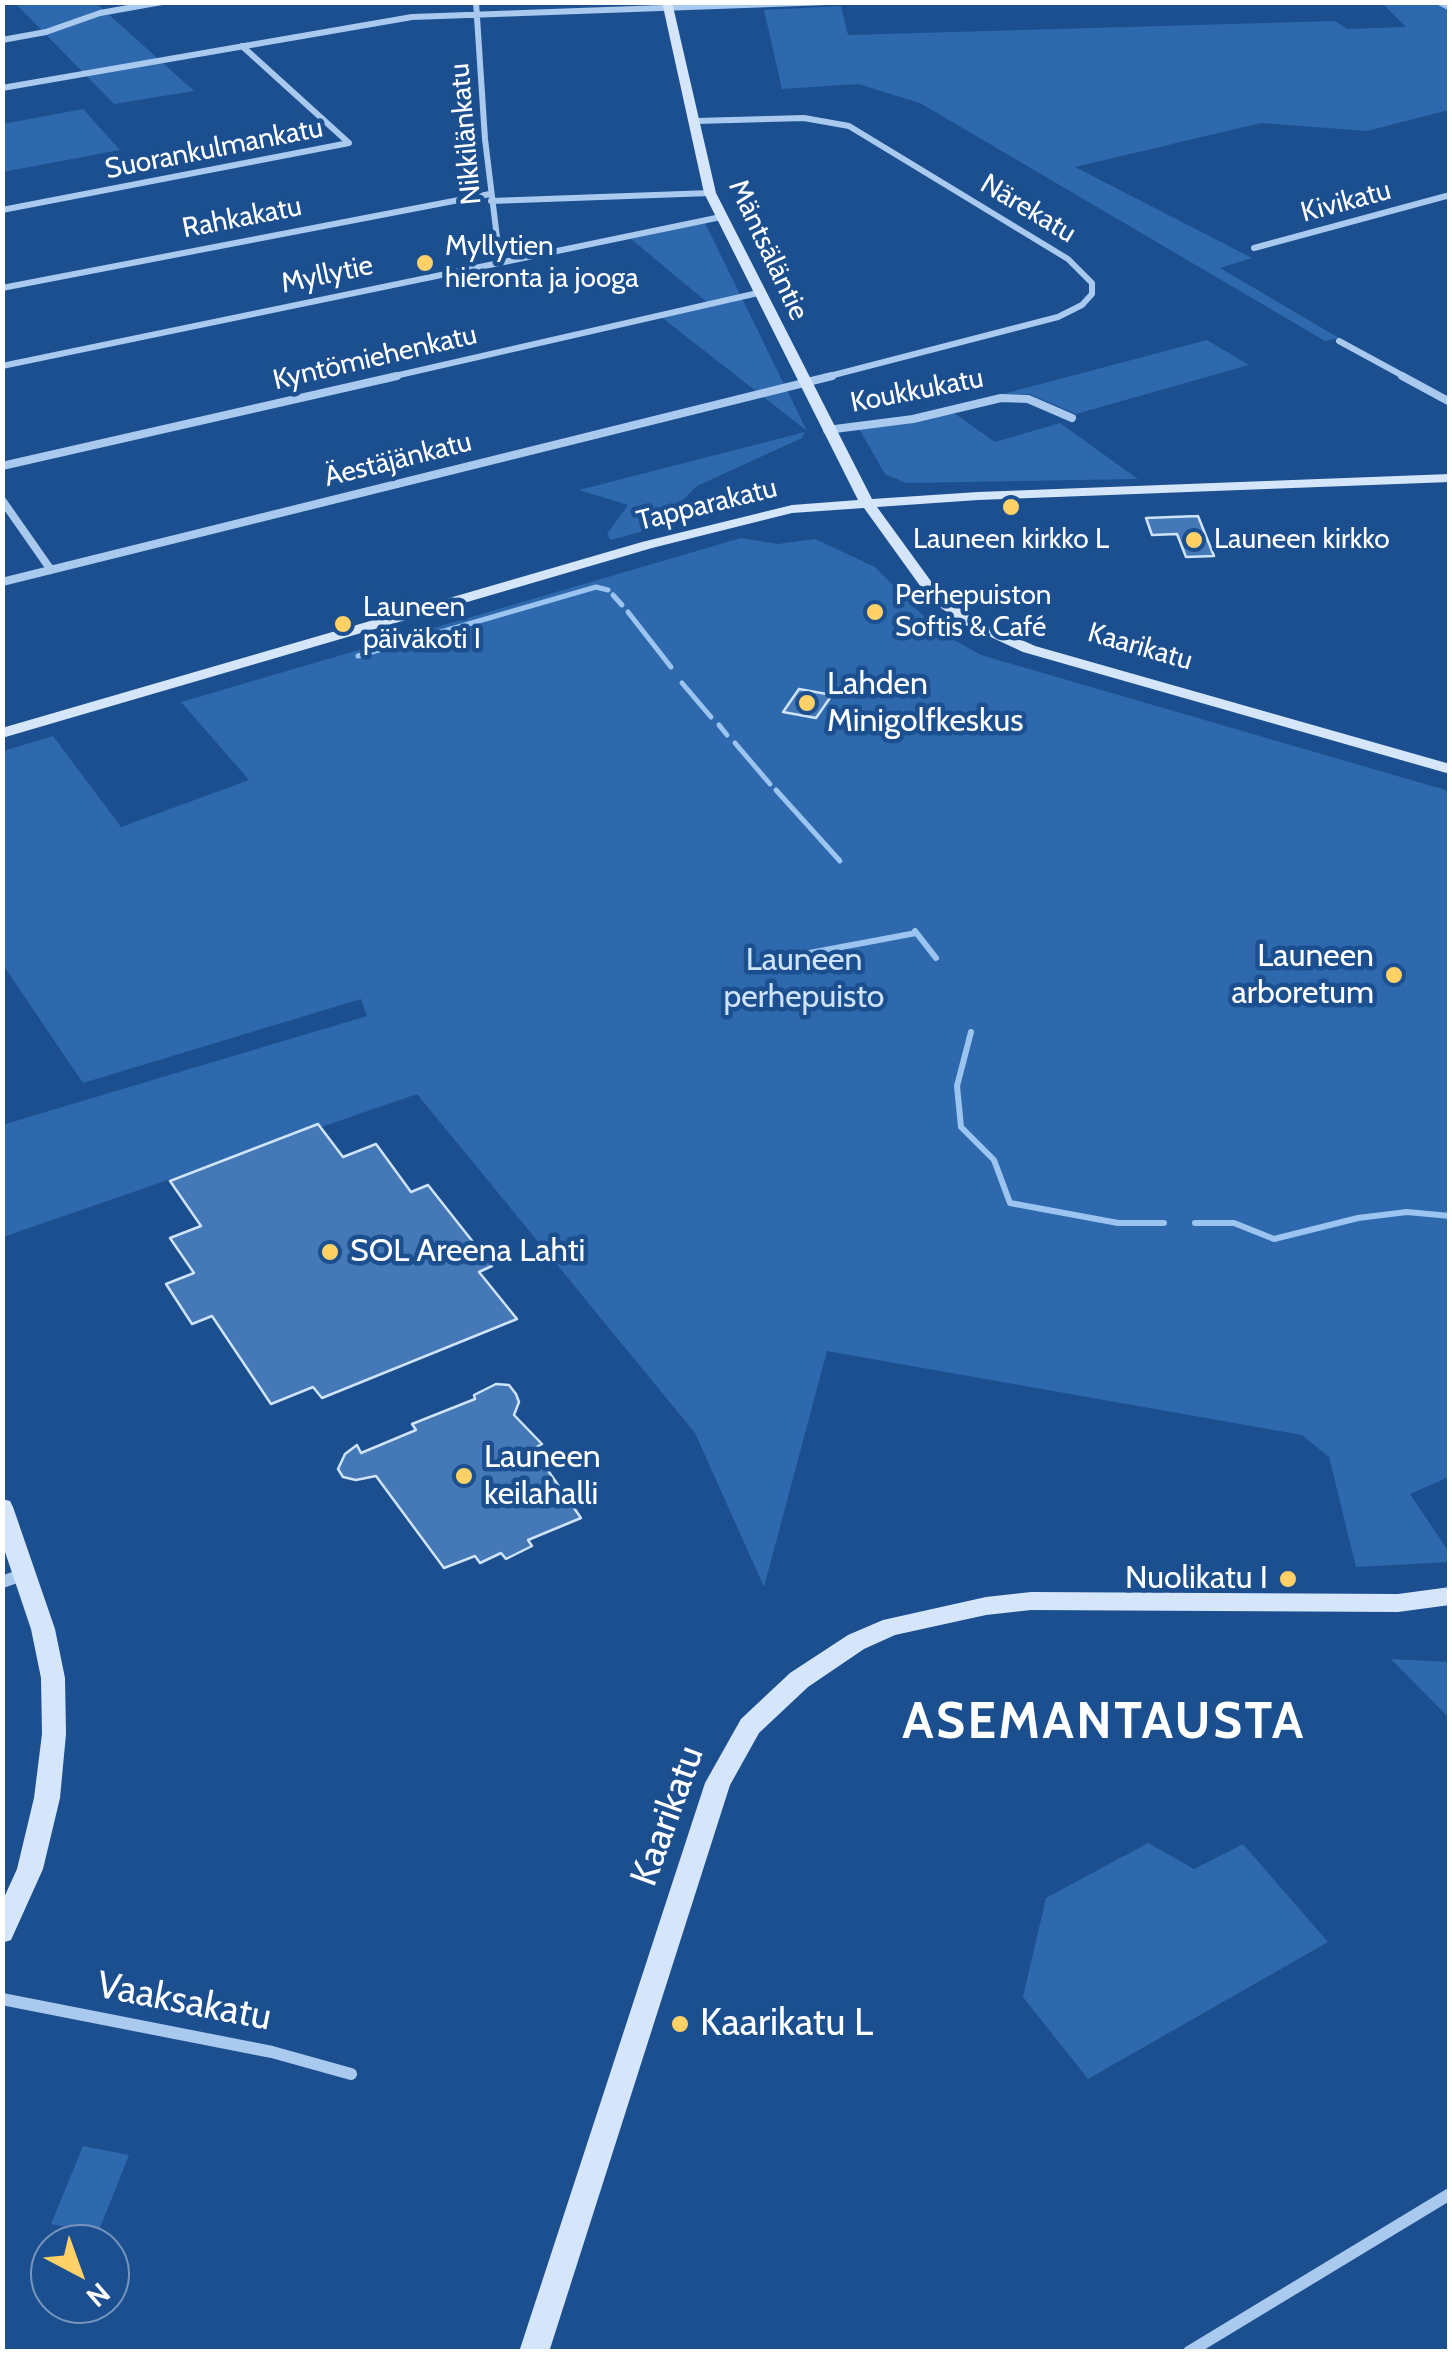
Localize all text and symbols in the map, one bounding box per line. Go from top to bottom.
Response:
street label: Nikkilänkatu [443,62,489,206]
street label: Suorankulmankatu [102,111,326,187]
street label: Närekatu [974,167,1082,251]
street label: Mäntsäläntie [721,174,815,326]
street label: Kivikatu [1297,174,1395,230]
street label: Rahkakatu [179,190,305,246]
place label: Myllytien hieronta ja jooga [445,230,639,296]
street label: Myllytie [278,249,376,301]
marker: Myllytien hieronta ja jooga [414,252,436,274]
street label: Kyntömiehenkatu [270,318,480,398]
street label: Koukkukatu [848,362,986,420]
street label: Äestäjänkatu [321,426,475,494]
street label: Tapparakatu [634,471,780,539]
marker: Launeen kirkko L [1000,496,1022,518]
place label: Launeen kirkko L [913,523,1109,557]
place label: Launeen kirkko [1214,523,1390,557]
marker: Launeen kirkko [1183,529,1205,551]
place label: Perhepuiston Softis & Café [895,579,1052,645]
place label: Launeen päiväkoti I [363,591,481,657]
marker: Perhepuiston Softis & Café [864,601,886,623]
marker: Launeen päiväkoti I [332,613,354,635]
street label: Kaarikatu [1084,616,1196,678]
place label: Lahden Minigolfkeskus [827,666,1023,741]
marker: Lahden Minigolfkeskus [796,692,818,714]
place label: Launeen arboretum [1231,938,1374,1013]
park label: Launeen perhepuisto [724,942,884,1017]
marker: Launeen arboretum [1383,964,1405,986]
place label: SOL Areena Lahti [350,1233,585,1271]
marker: SOL Areena Lahti [319,1241,341,1263]
place label: Launeen keilahalli [484,1439,601,1514]
marker: Launeen keilahalli [453,1465,475,1487]
place label: Nuolikatu I [1125,1560,1268,1598]
marker: Nuolikatu I [1277,1568,1299,1590]
district label: ASEMANTAUSTA [902,1693,1306,1753]
street label: Kaarikatu [622,1740,714,1892]
street label: Vaaksakatu [93,1963,275,2041]
place label: Kaarikatu L [700,2001,873,2047]
marker: Kaarikatu L [669,2013,691,2035]
north arrow [30,2224,130,2324]
text: N [80,2276,117,2314]

